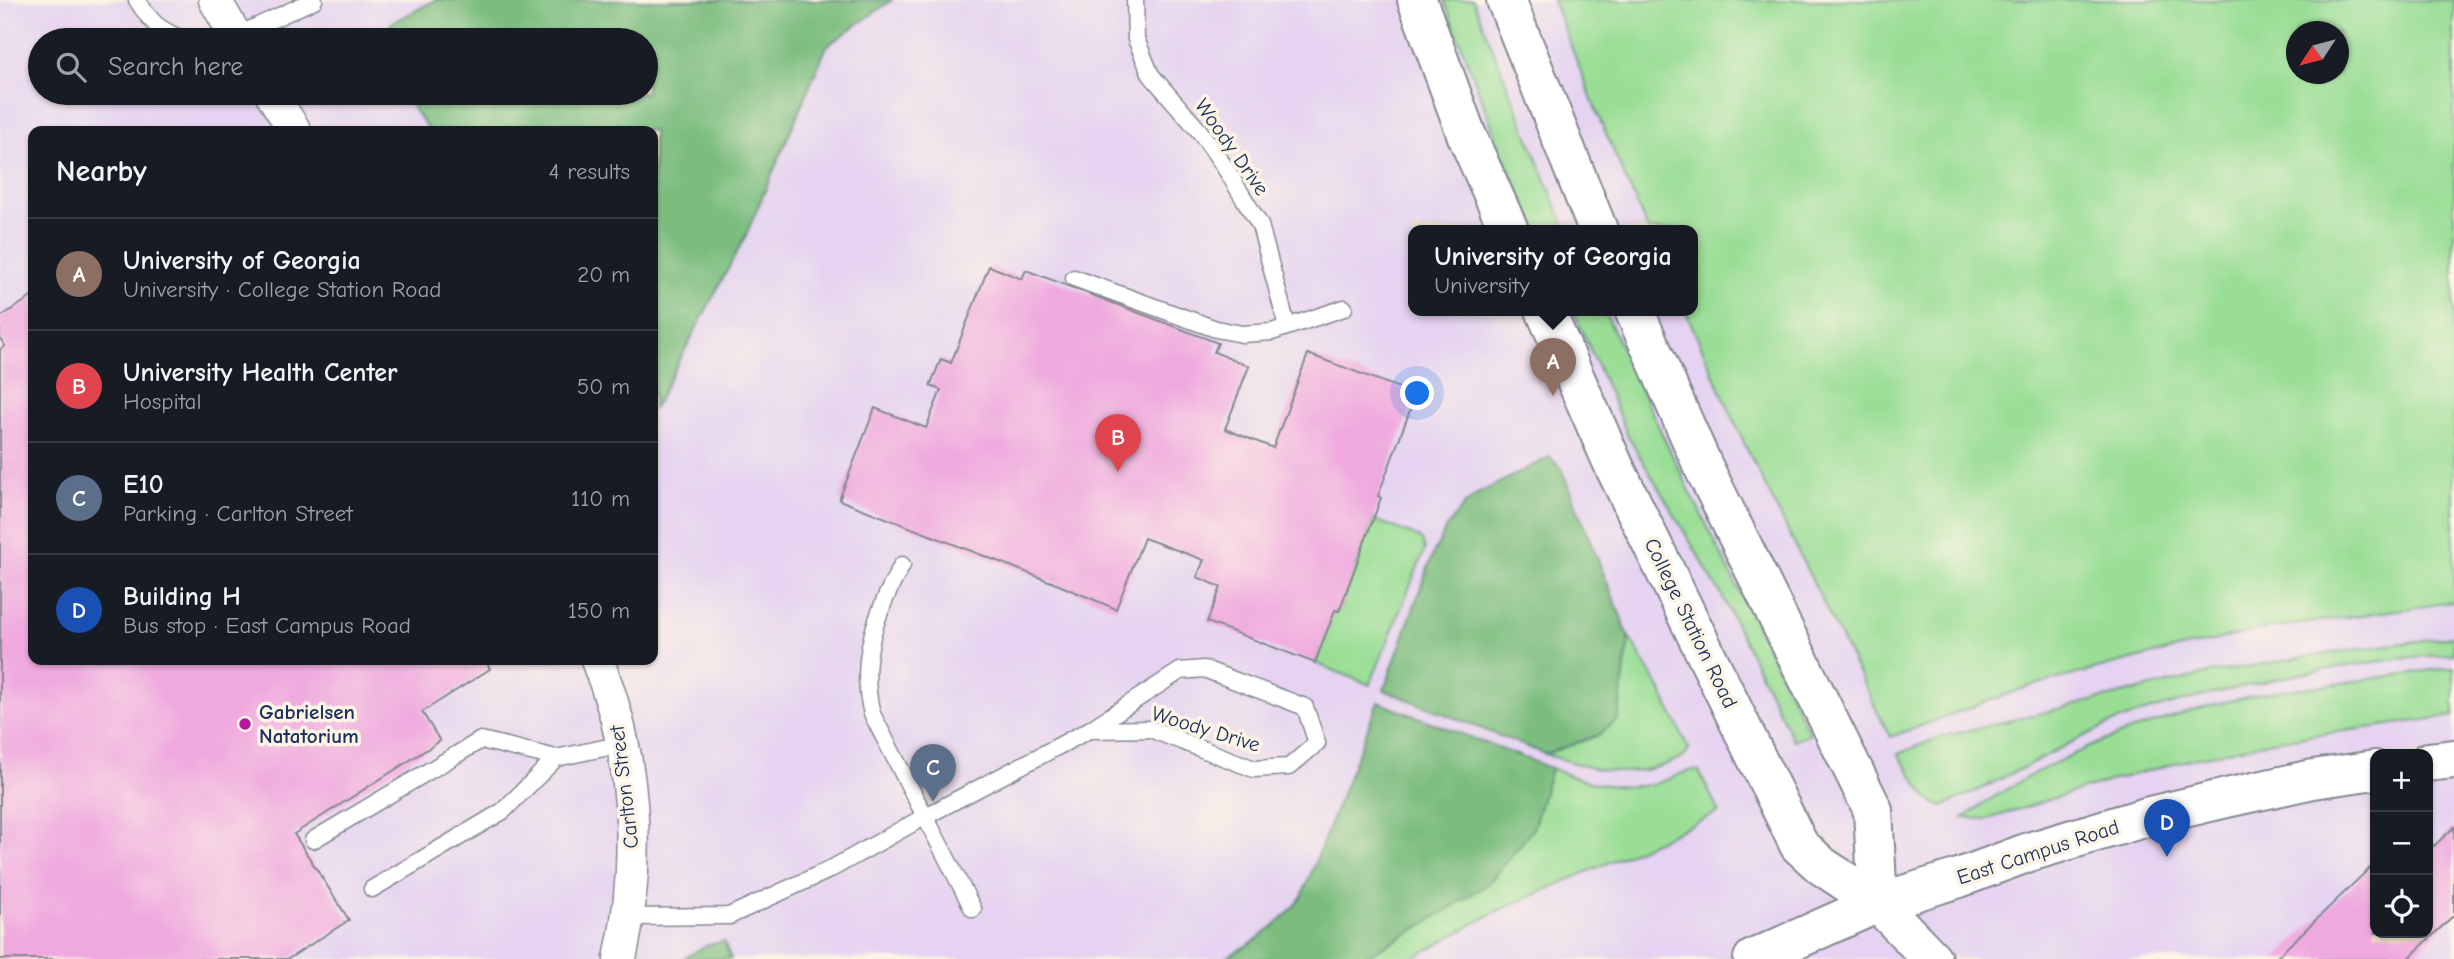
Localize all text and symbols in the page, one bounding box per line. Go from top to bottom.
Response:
north arrow [2286,21,2349,84]
search box [28,28,658,105]
icon: search [52,48,90,86]
text: Search here [108,52,243,82]
street label: Woody Drive [1190,94,1274,200]
text: Nearby [56,154,147,189]
text: 4 results [548,158,630,185]
popup [1408,225,1698,316]
text: University of Georgia [1434,242,1672,272]
text: University of Georgia [123,246,361,276]
text: A [73,261,85,288]
text: 20 m [577,261,630,288]
text: University [1434,272,1529,299]
text: University · College Station Road [123,276,441,303]
pin: A [1530,338,1576,396]
text: University Health Center [123,358,398,388]
text: B [72,373,86,400]
text: 50 m [577,373,630,400]
your location [1400,376,1434,410]
text: Hospital [123,388,201,415]
pin: B [1095,414,1141,472]
text: E10 [123,470,164,500]
text: C [72,485,86,512]
text: 110 m [571,485,630,512]
text: Parking · Carlton Street [123,500,353,527]
street label: College Station Road [1639,534,1743,712]
text: Building H [123,582,241,612]
text: D [72,597,86,624]
text: 150 m [568,597,630,624]
text: Bus stop · East Campus Road [123,612,411,639]
place label: Gabrielsen Natatorium [259,700,359,748]
street label: Woody Drive [1149,701,1263,757]
marker: Gabrielsen Natatorium [237,716,253,732]
street label: Carlton Street [604,723,643,850]
pin: C [910,744,956,802]
map controls [2370,749,2433,938]
button: + [2370,749,2433,812]
pin: D [2144,799,2190,857]
button: − [2370,812,2433,875]
street label: East Campus Road [1954,814,2122,890]
button: locate [2370,875,2433,938]

